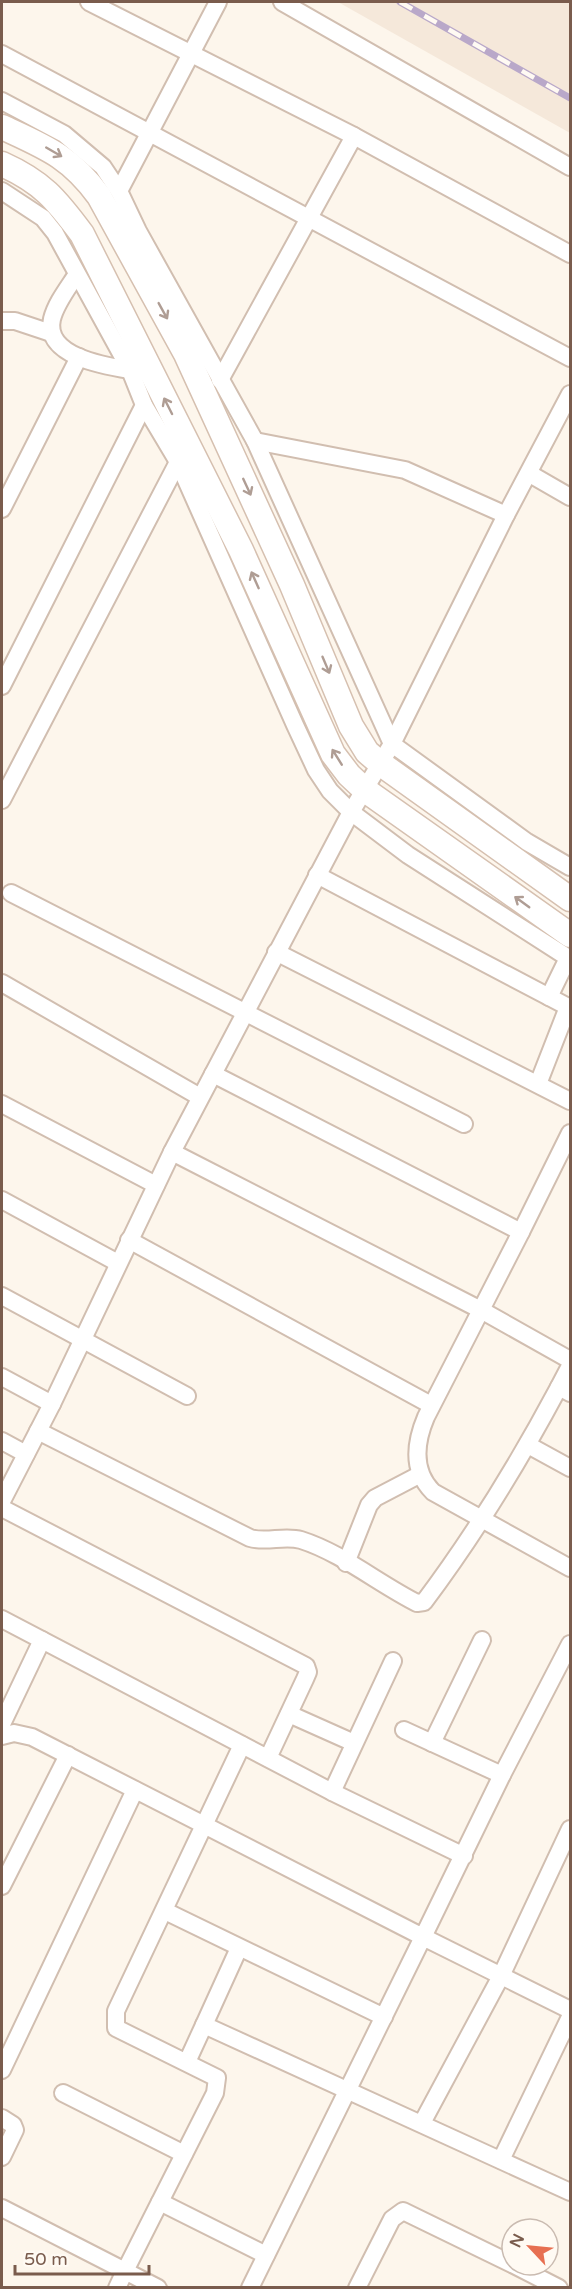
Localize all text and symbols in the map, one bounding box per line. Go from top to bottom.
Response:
one-way arrow [45,147,62,159]
one-way arrow [157,302,169,319]
one-way arrow [162,397,173,415]
one-way arrow [242,477,253,495]
one-way arrow [248,572,260,590]
one-way arrow [321,655,332,674]
one-way arrow [330,749,342,766]
one-way arrow [515,896,531,909]
north arrow [500,2217,560,2277]
text: N [506,2231,529,2251]
scale bar [15,2238,148,2276]
text: 50 m [24,2248,68,2270]

